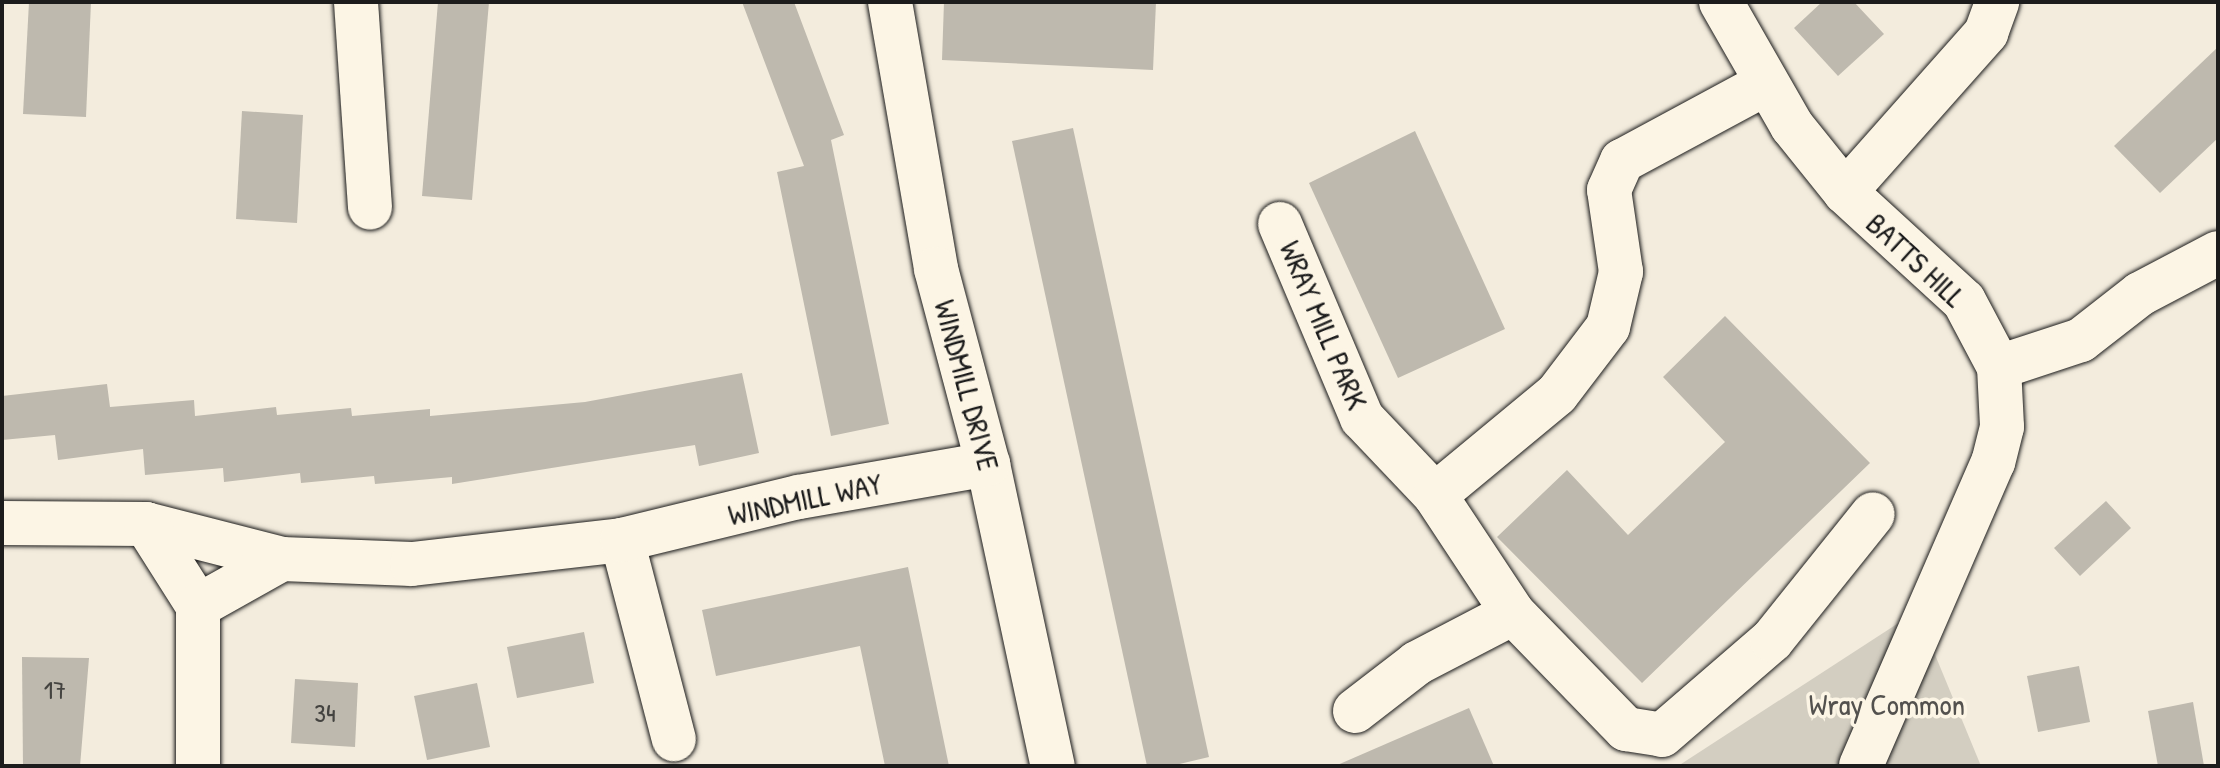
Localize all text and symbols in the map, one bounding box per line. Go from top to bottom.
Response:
street label: BATTS HILL [1859,205,1973,315]
street label: WRAY MILL PARK [1272,235,1376,415]
street label: WINDMILL DRIVE [927,296,1007,474]
street label: WINDMILL WAY [725,465,885,533]
house number: 17 [44,674,66,706]
park label: Wray Common [1809,686,1965,722]
house number: 34 [314,697,336,729]

